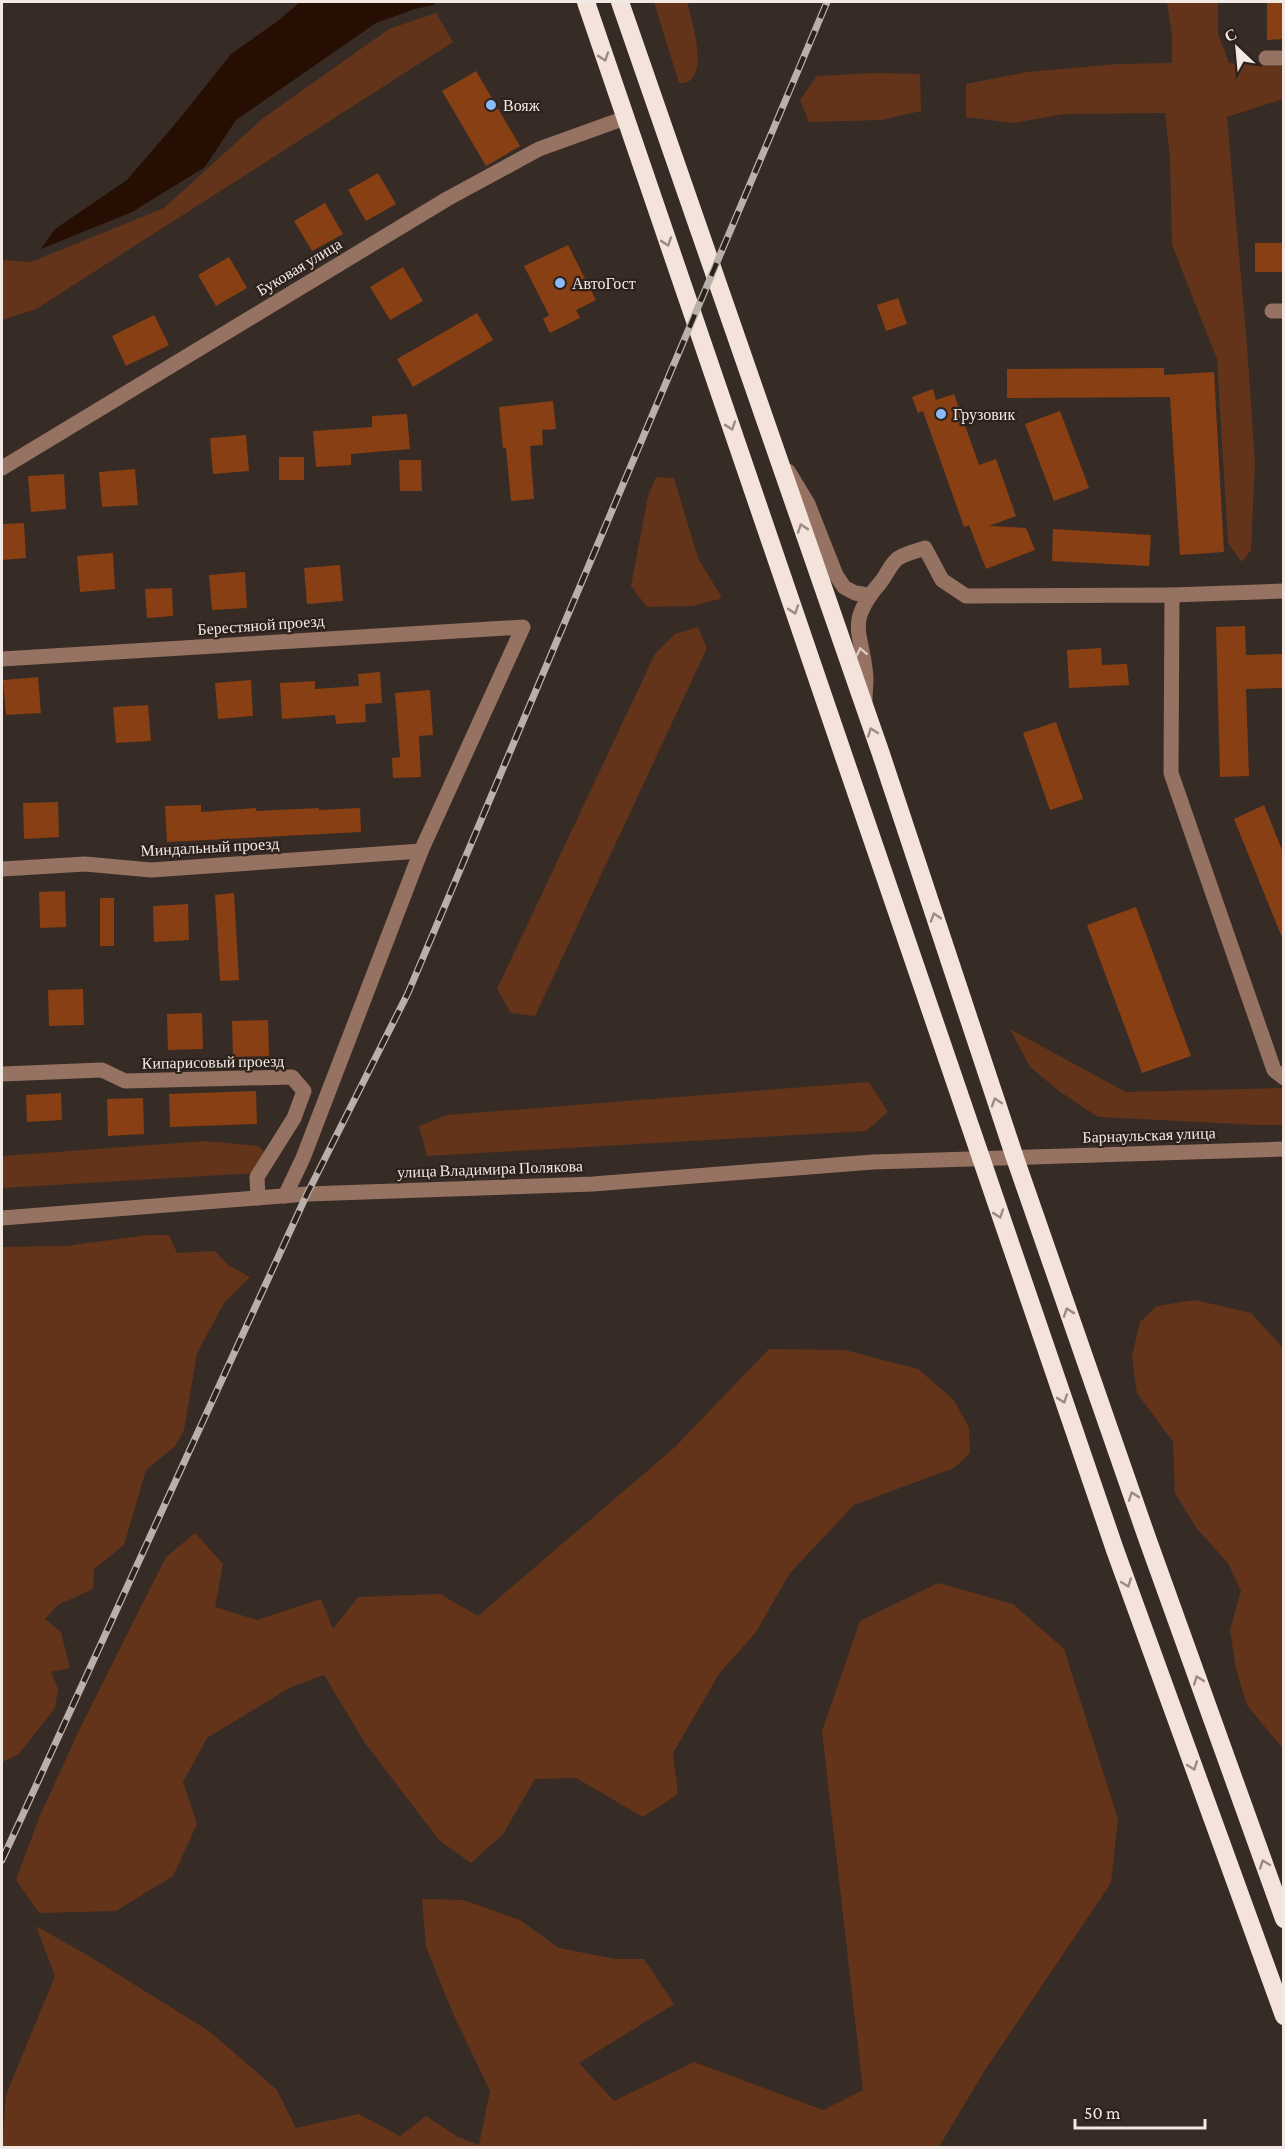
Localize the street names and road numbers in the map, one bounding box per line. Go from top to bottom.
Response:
street label: Буковая улица [253,235,345,300]
street label: Берестяной проезд [197,612,325,639]
street label: Миндальный проезд [140,835,280,860]
street label: Кипарисовый проезд [142,1052,284,1073]
street label: Барнаульская улица [1082,1124,1216,1147]
street label: улица Владимира Полякова [397,1157,583,1182]

